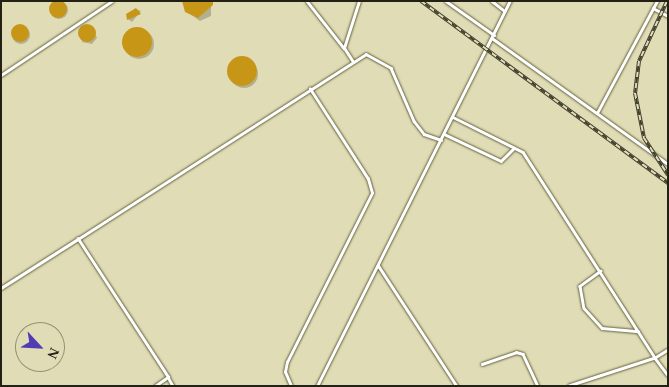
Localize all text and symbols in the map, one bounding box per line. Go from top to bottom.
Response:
north arrow [15,322,65,372]
text: N [44,345,62,361]

